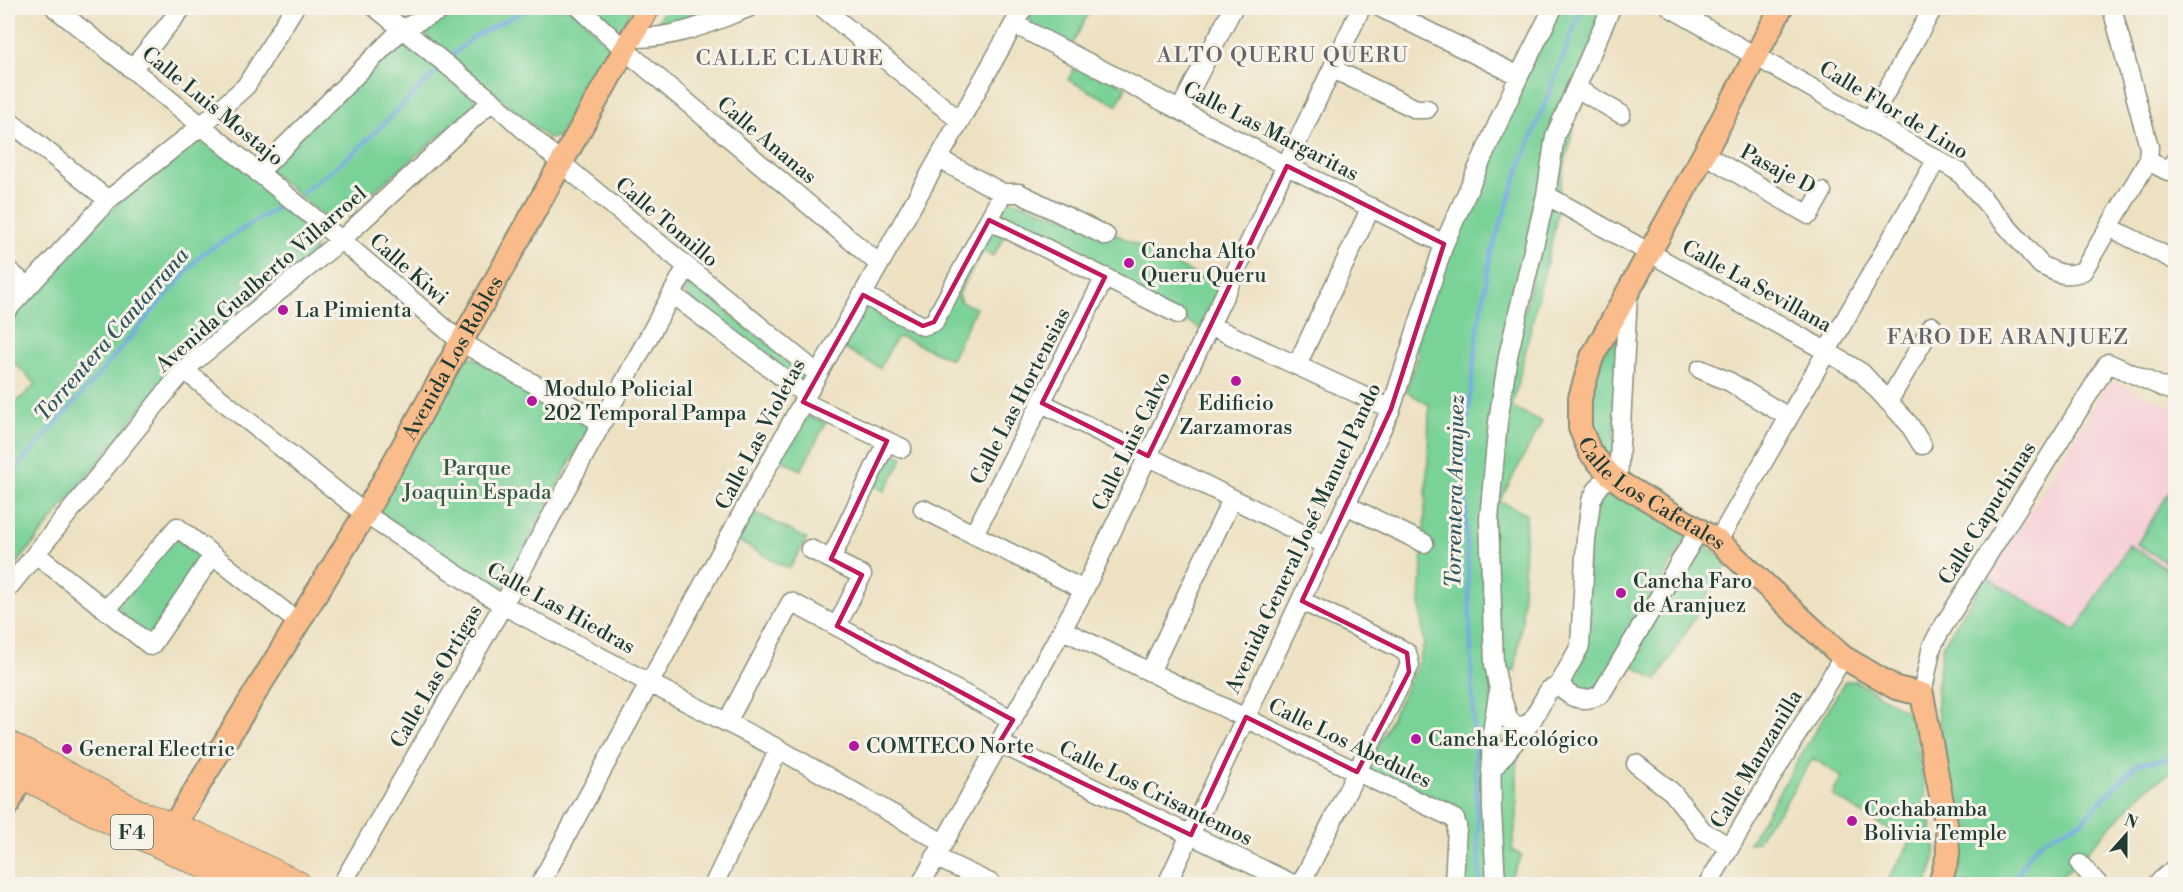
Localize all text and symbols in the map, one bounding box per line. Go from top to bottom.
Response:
street label: Calle Luis Mostajo [136,41,289,172]
district label: ALTO QUERU QUERU [1156,42,1409,69]
district label: CALLE CLAURE [696,45,884,72]
street label: Calle Flor de Lino [1814,56,1973,166]
street label: Calle Las Margaritas [1178,76,1363,187]
street label: Calle Ananas [711,91,822,190]
street label: Pasaje D [1735,139,1820,201]
street label: Calle Tomillo [609,172,723,273]
street label: Avenida Gualberto Villarroel [150,181,372,379]
street label: Calle Kiwi [364,228,453,311]
street label: Calle La Sevillana [1677,235,1836,339]
place label: Cancha Alto Queru Queru [1141,239,1267,289]
water label: Torrentera Cantarrana [29,242,196,428]
marker: Cancha Alto Queru Queru [1122,256,1136,270]
street label: Avenida Los Robles [397,272,510,446]
place label: La Pimienta [295,298,412,324]
marker: La Pimienta [276,303,290,317]
street label: Calle Las Hortensias [965,304,1077,489]
district label: FARO DE ARANJUEZ [1887,324,2129,351]
street label: Calle Las Violetas [710,354,812,514]
street label: Calle Luis Calvo [1087,367,1177,515]
marker: Edificio Zarzamoras [1229,374,1243,388]
place label: Modulo Policial 202 Temporal Pampa [544,377,747,427]
street label: Avenida General José Manuel Pando [1220,379,1387,699]
place label: Edificio Zarzamoras [1179,391,1293,441]
marker: Modulo Policial 202 Temporal Pampa [525,394,539,408]
water label: Torrentera Aranjuez [1440,394,1471,588]
street label: Calle Los Cafetales [1571,433,1731,556]
street label: Calle Capuchinas [1933,437,2042,590]
park label: Parque Joaquin Espada [401,456,552,506]
street label: Calle Las Hiedras [482,557,639,660]
place label: Cancha Faro de Aranjuez [1633,569,1752,619]
marker: Cancha Faro de Aranjuez [1614,586,1628,600]
street label: Calle Las Ortigas [385,600,489,753]
street label: Calle Manzanilla [1705,685,1809,834]
street label: Calle Los Abedules [1264,693,1435,795]
place label: Cancha Ecológico [1428,727,1599,753]
marker: Cancha Ecológico [1409,732,1423,746]
place label: COMTECO Norte [866,734,1034,760]
street label: Calle Los Crisantemos [1055,736,1257,852]
place label: General Electric [79,737,235,763]
marker: COMTECO Norte [847,739,861,753]
marker: General Electric [60,742,74,756]
place label: Cochabamba Bolivia Temple [1863,797,2007,847]
north arrow [2096,805,2156,865]
text: N [2122,810,2141,834]
marker: Cochabamba Bolivia Temple [1845,814,1859,828]
road number: F4 [111,815,153,849]

